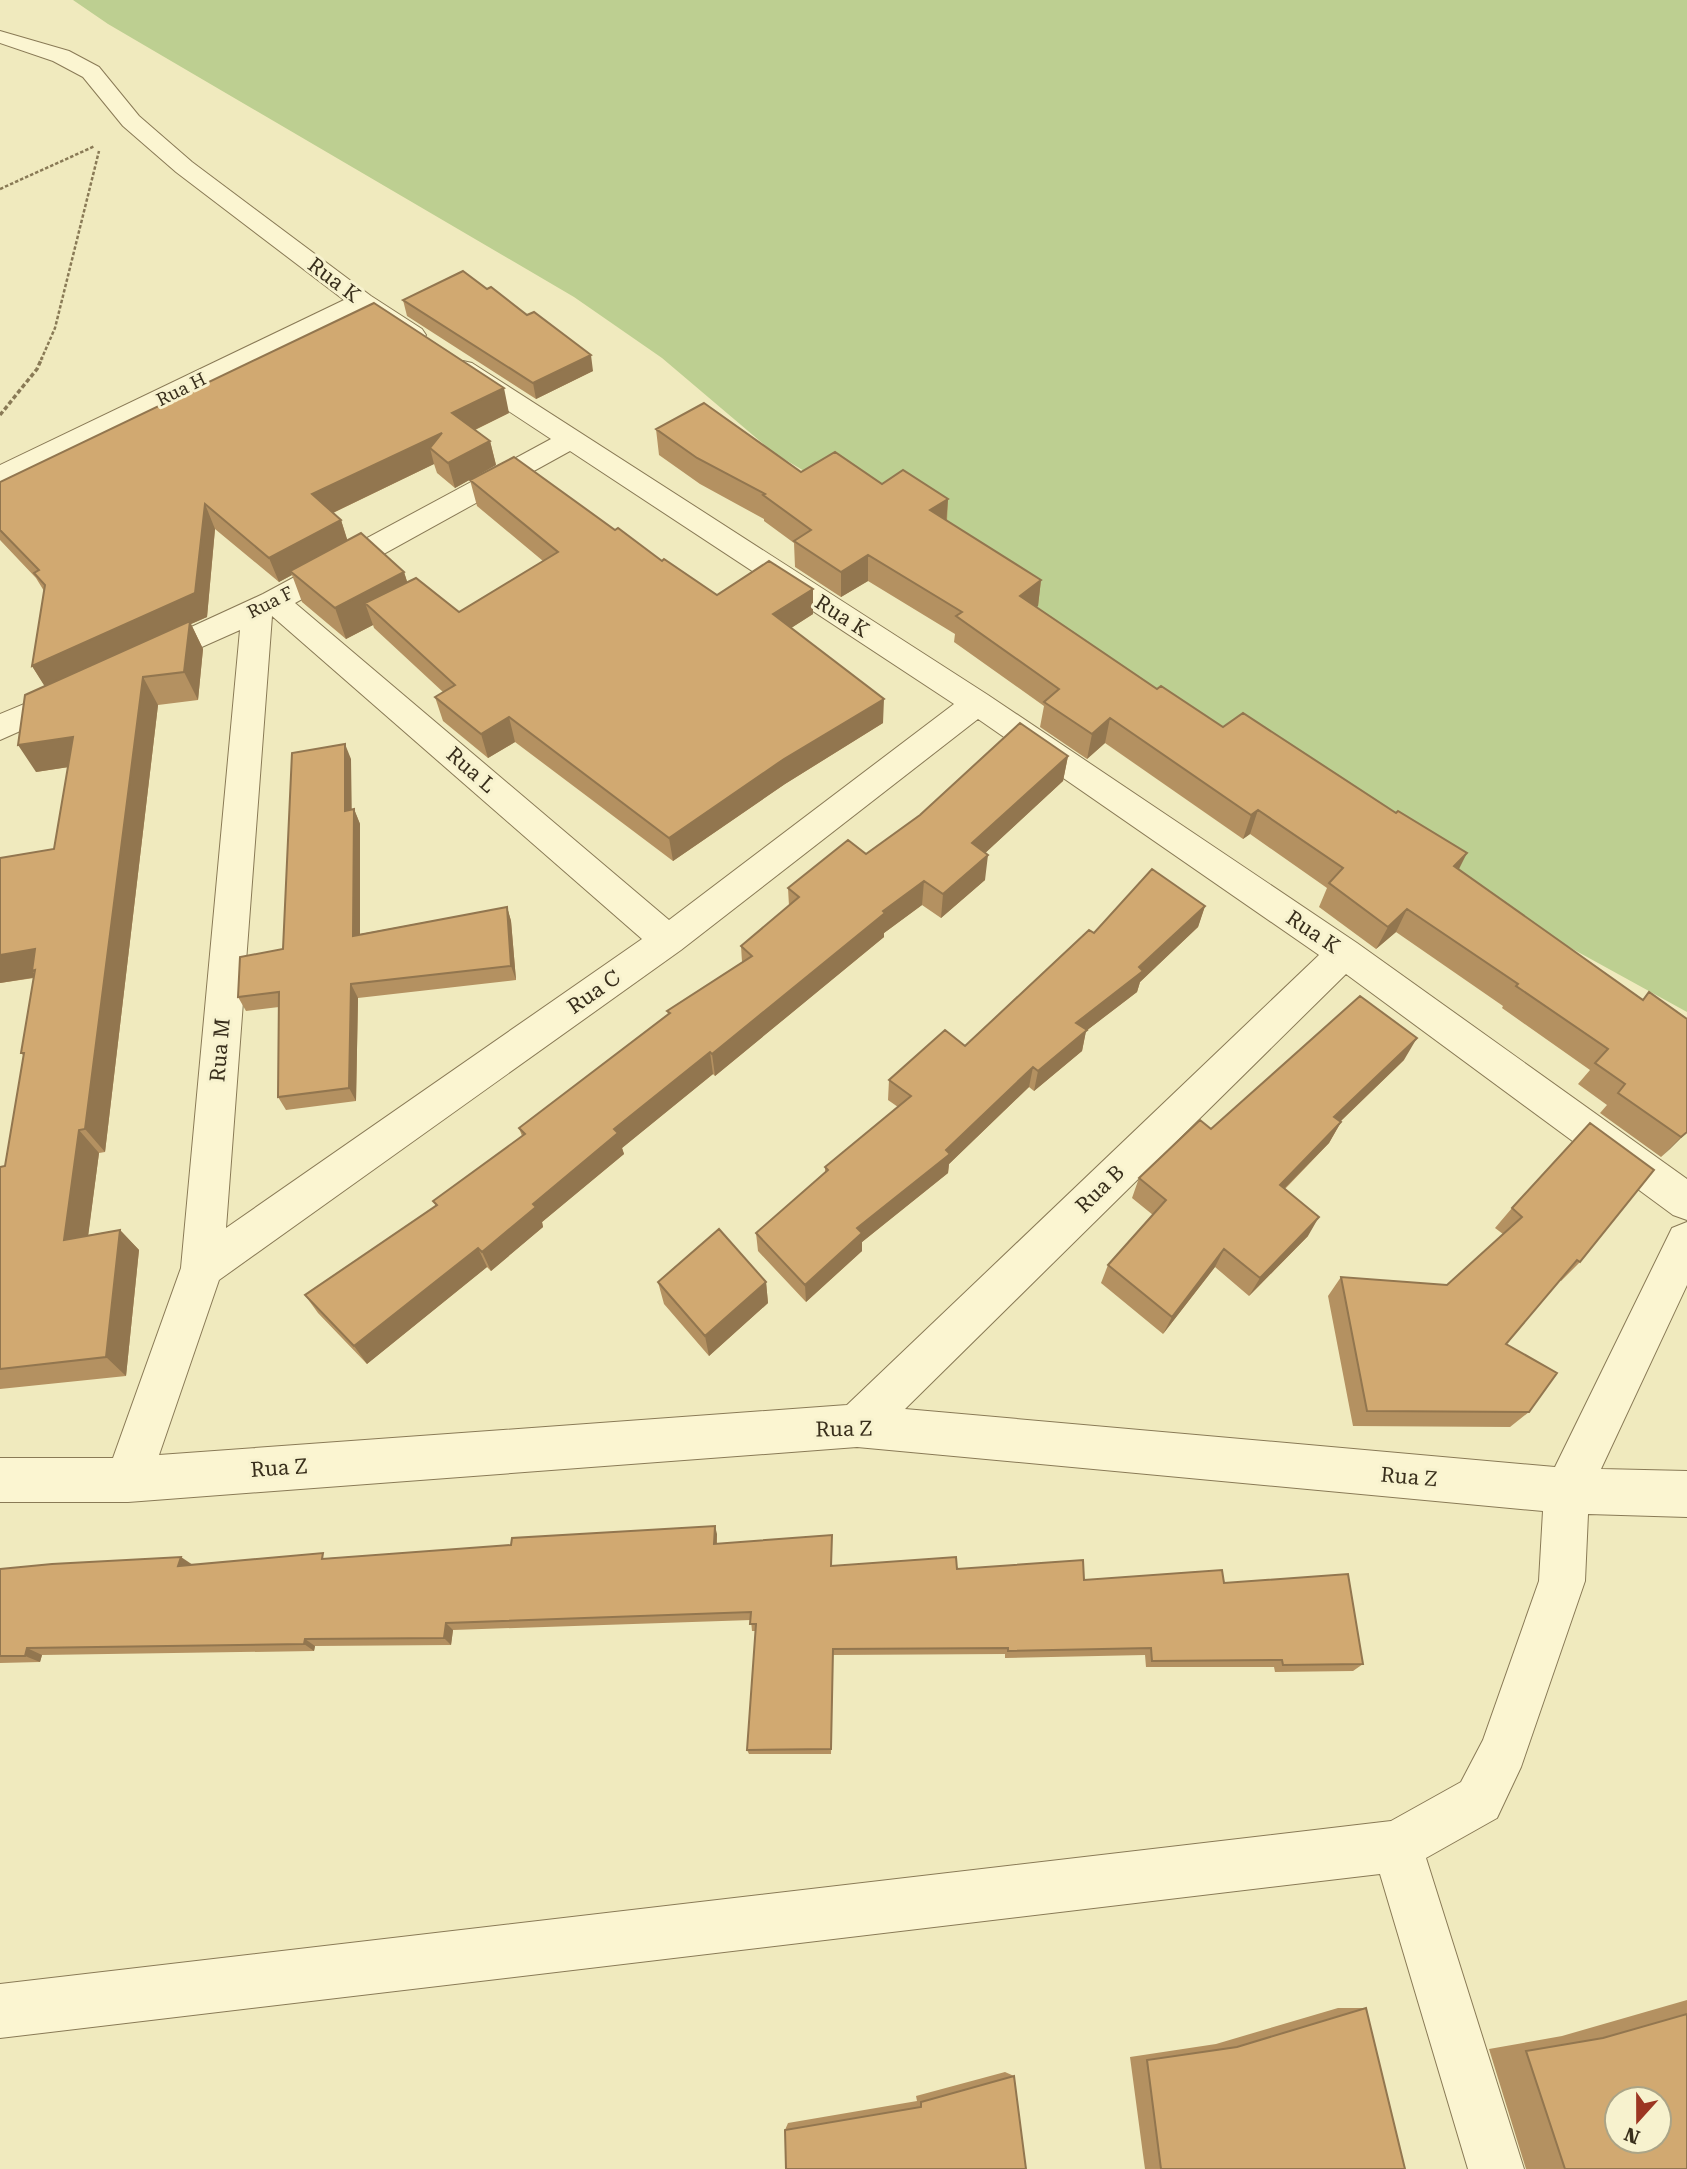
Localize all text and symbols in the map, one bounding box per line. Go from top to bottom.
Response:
street label: Rua K [303,253,365,307]
street label: Rua H [153,368,209,410]
street label: Rua F [244,582,297,622]
street label: Rua K [811,590,873,642]
street label: Rua L [442,742,500,798]
street label: Rua K [1282,905,1344,959]
street label: Rua C [563,965,625,1019]
street label: Rua M [205,1017,235,1083]
street label: Rua B [1071,1160,1129,1218]
street label: Rua Z [815,1417,873,1441]
street label: Rua Z [250,1454,308,1482]
street label: Rua Z [1380,1463,1438,1491]
north arrow [1603,2085,1673,2155]
text: N [1621,2122,1643,2149]

